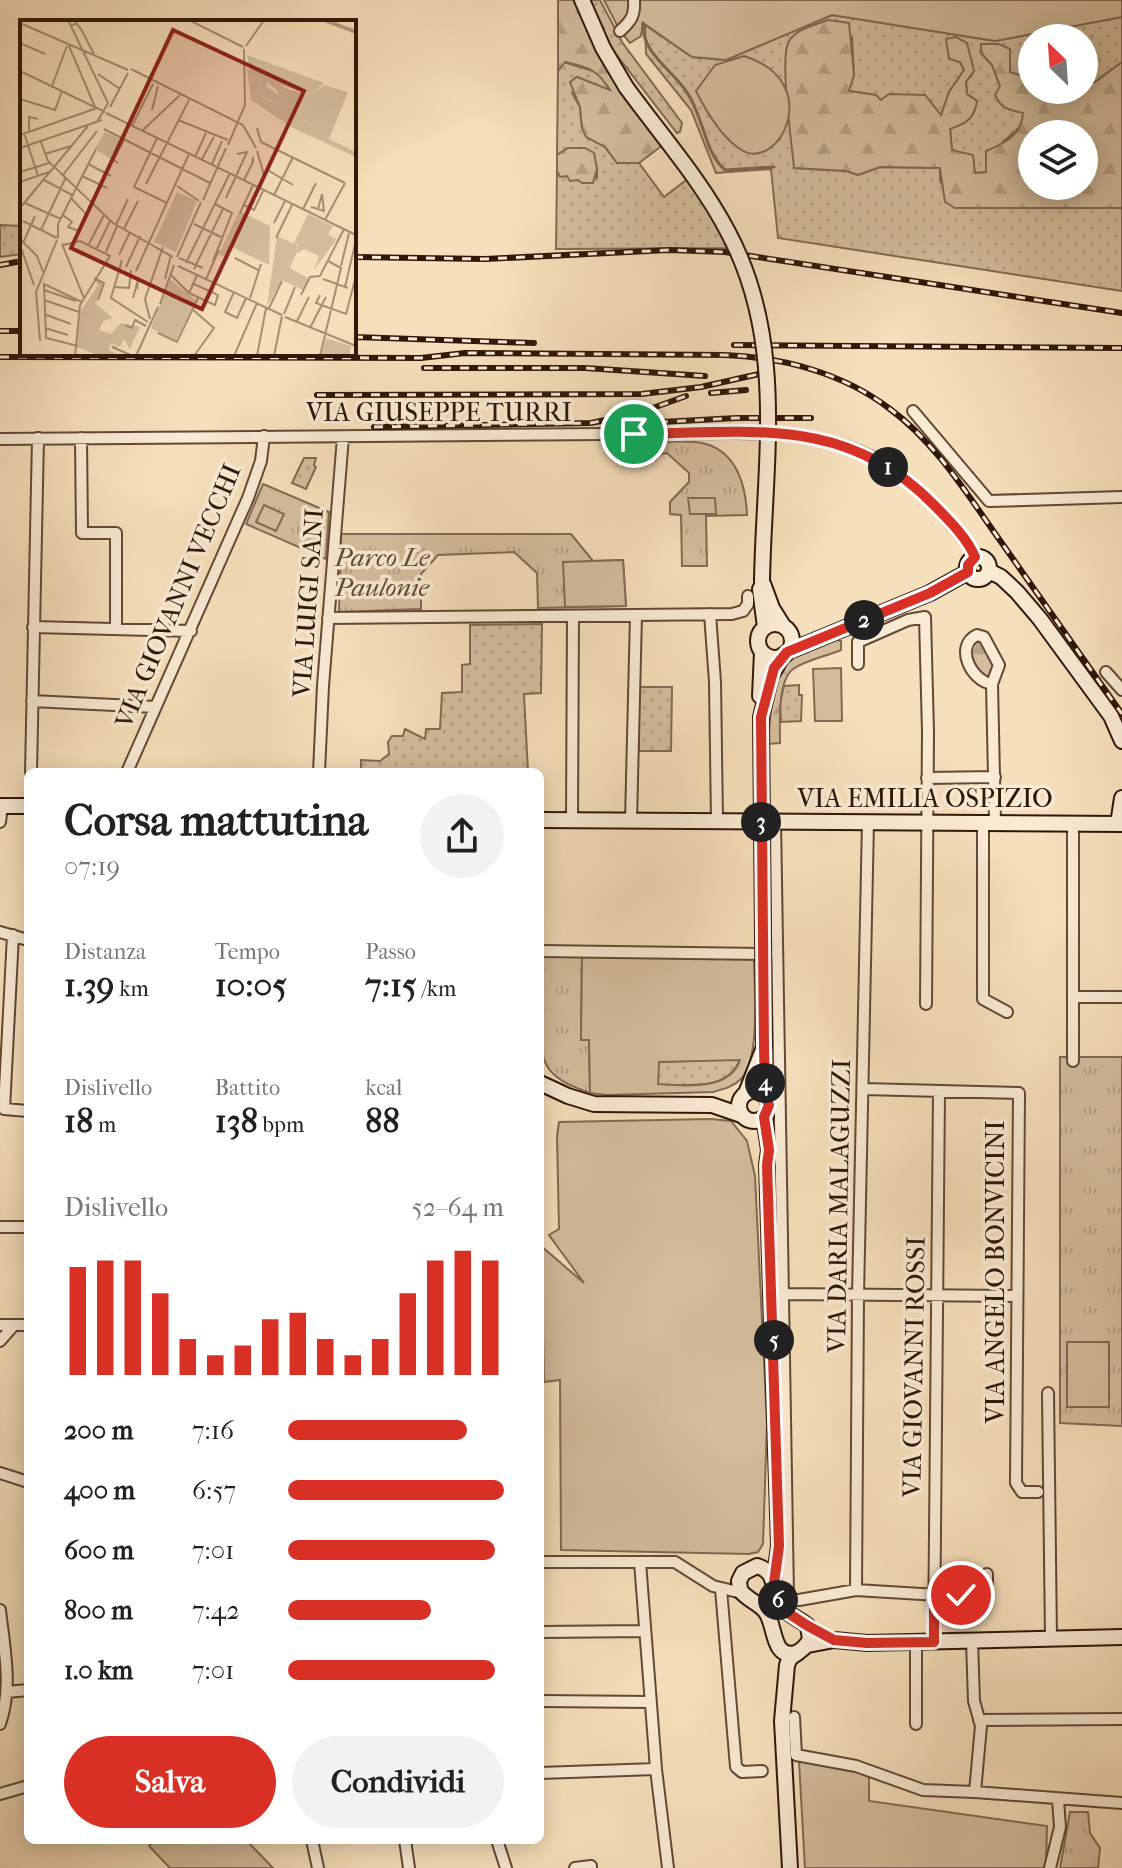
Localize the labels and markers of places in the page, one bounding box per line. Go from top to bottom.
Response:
pin [600,400,668,468]
pin: 1 [868,447,908,487]
pin: 2 [844,600,884,640]
pin: 3 [741,802,781,842]
pin: 4 [745,1063,785,1103]
pin: 5 [754,1320,794,1360]
pin [927,1561,995,1629]
pin: 6 [758,1580,798,1620]

